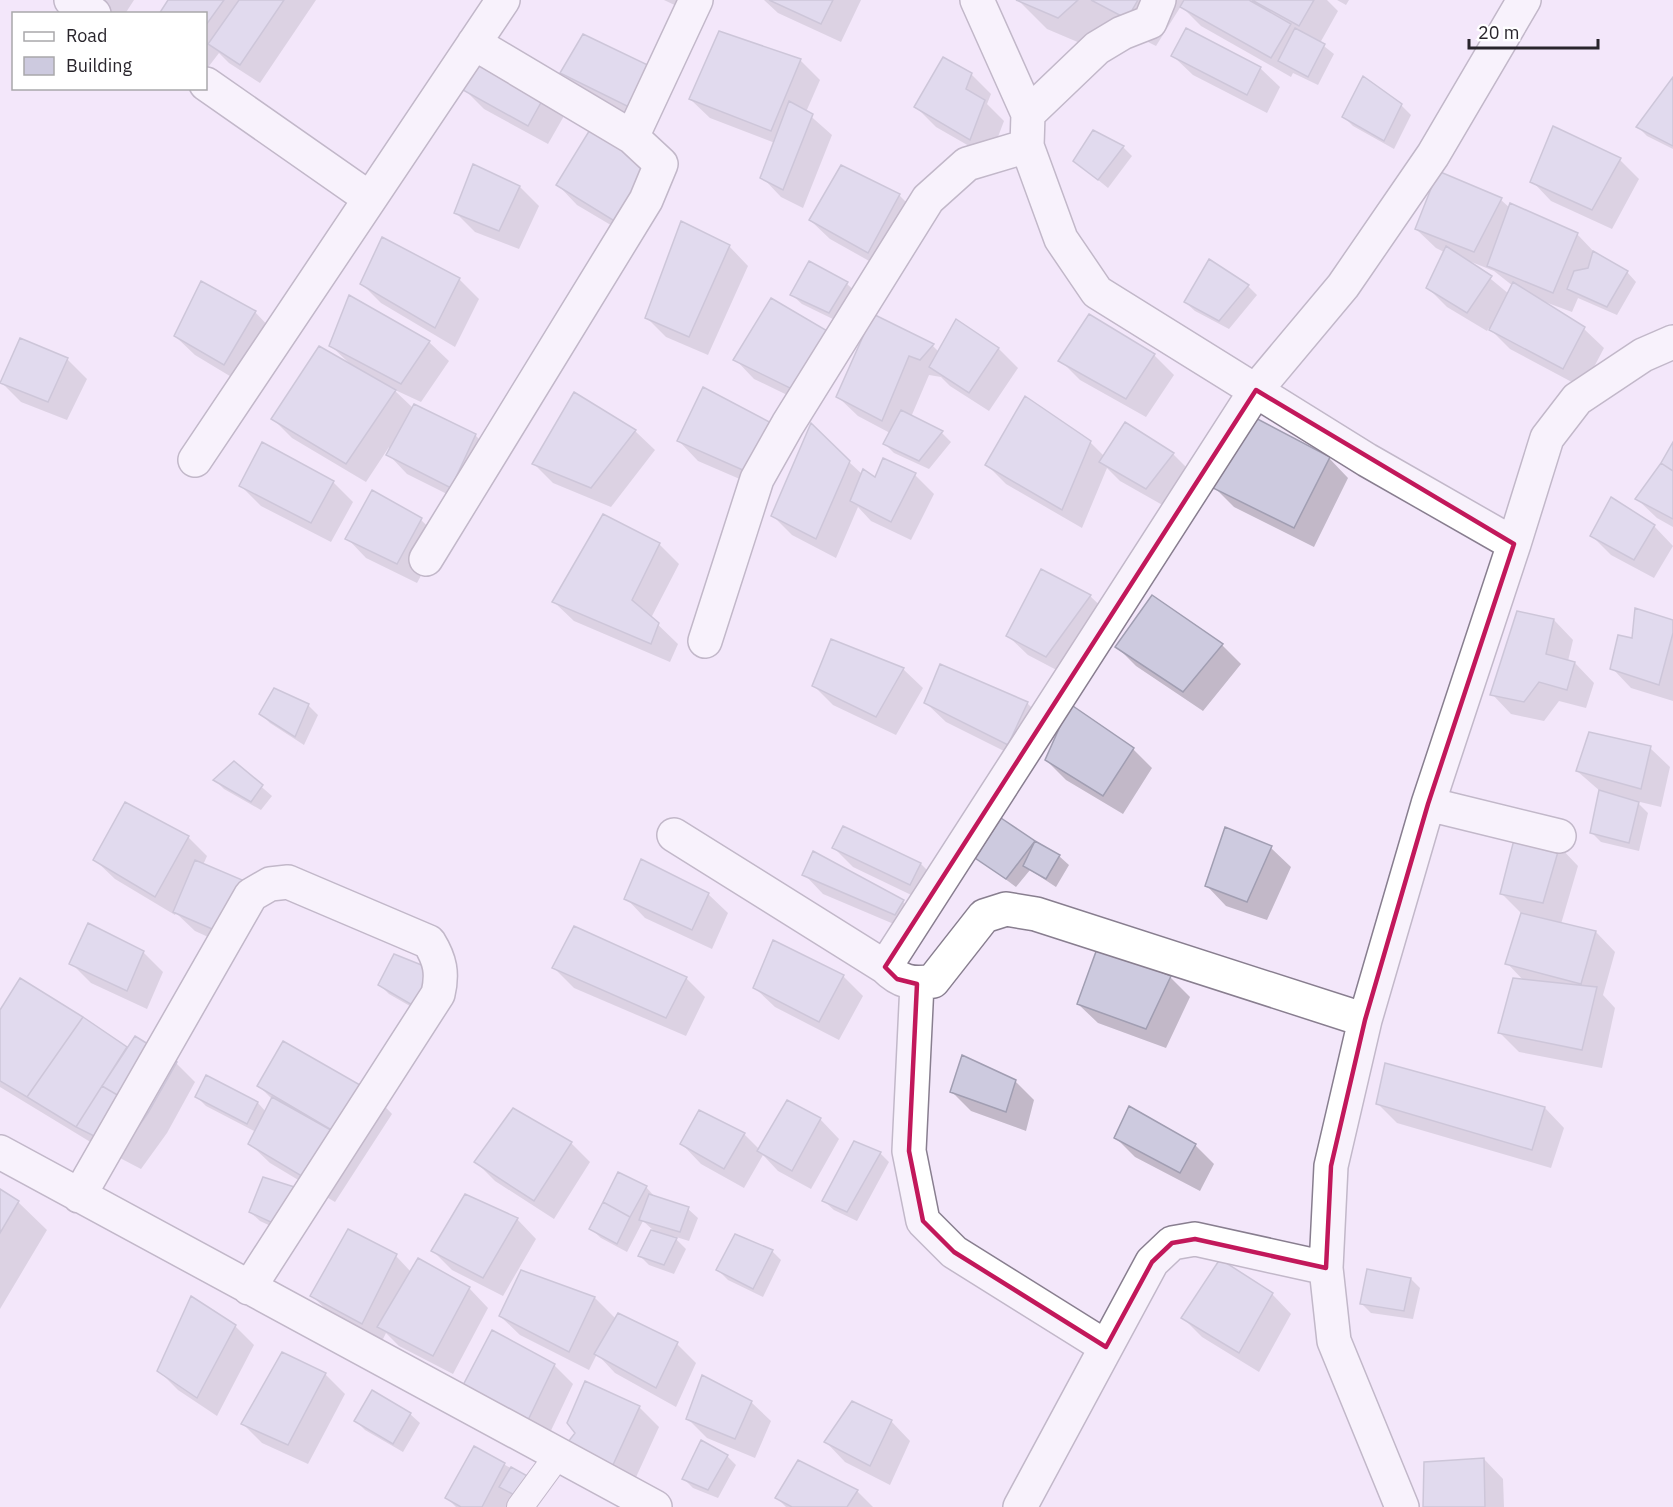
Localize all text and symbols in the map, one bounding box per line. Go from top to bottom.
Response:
legend [12,12,207,90]
scale bar [1469,12,1598,50]
text: 20 m [1478,21,1520,44]
text: Road [66,24,107,47]
text: Building [66,54,133,77]

